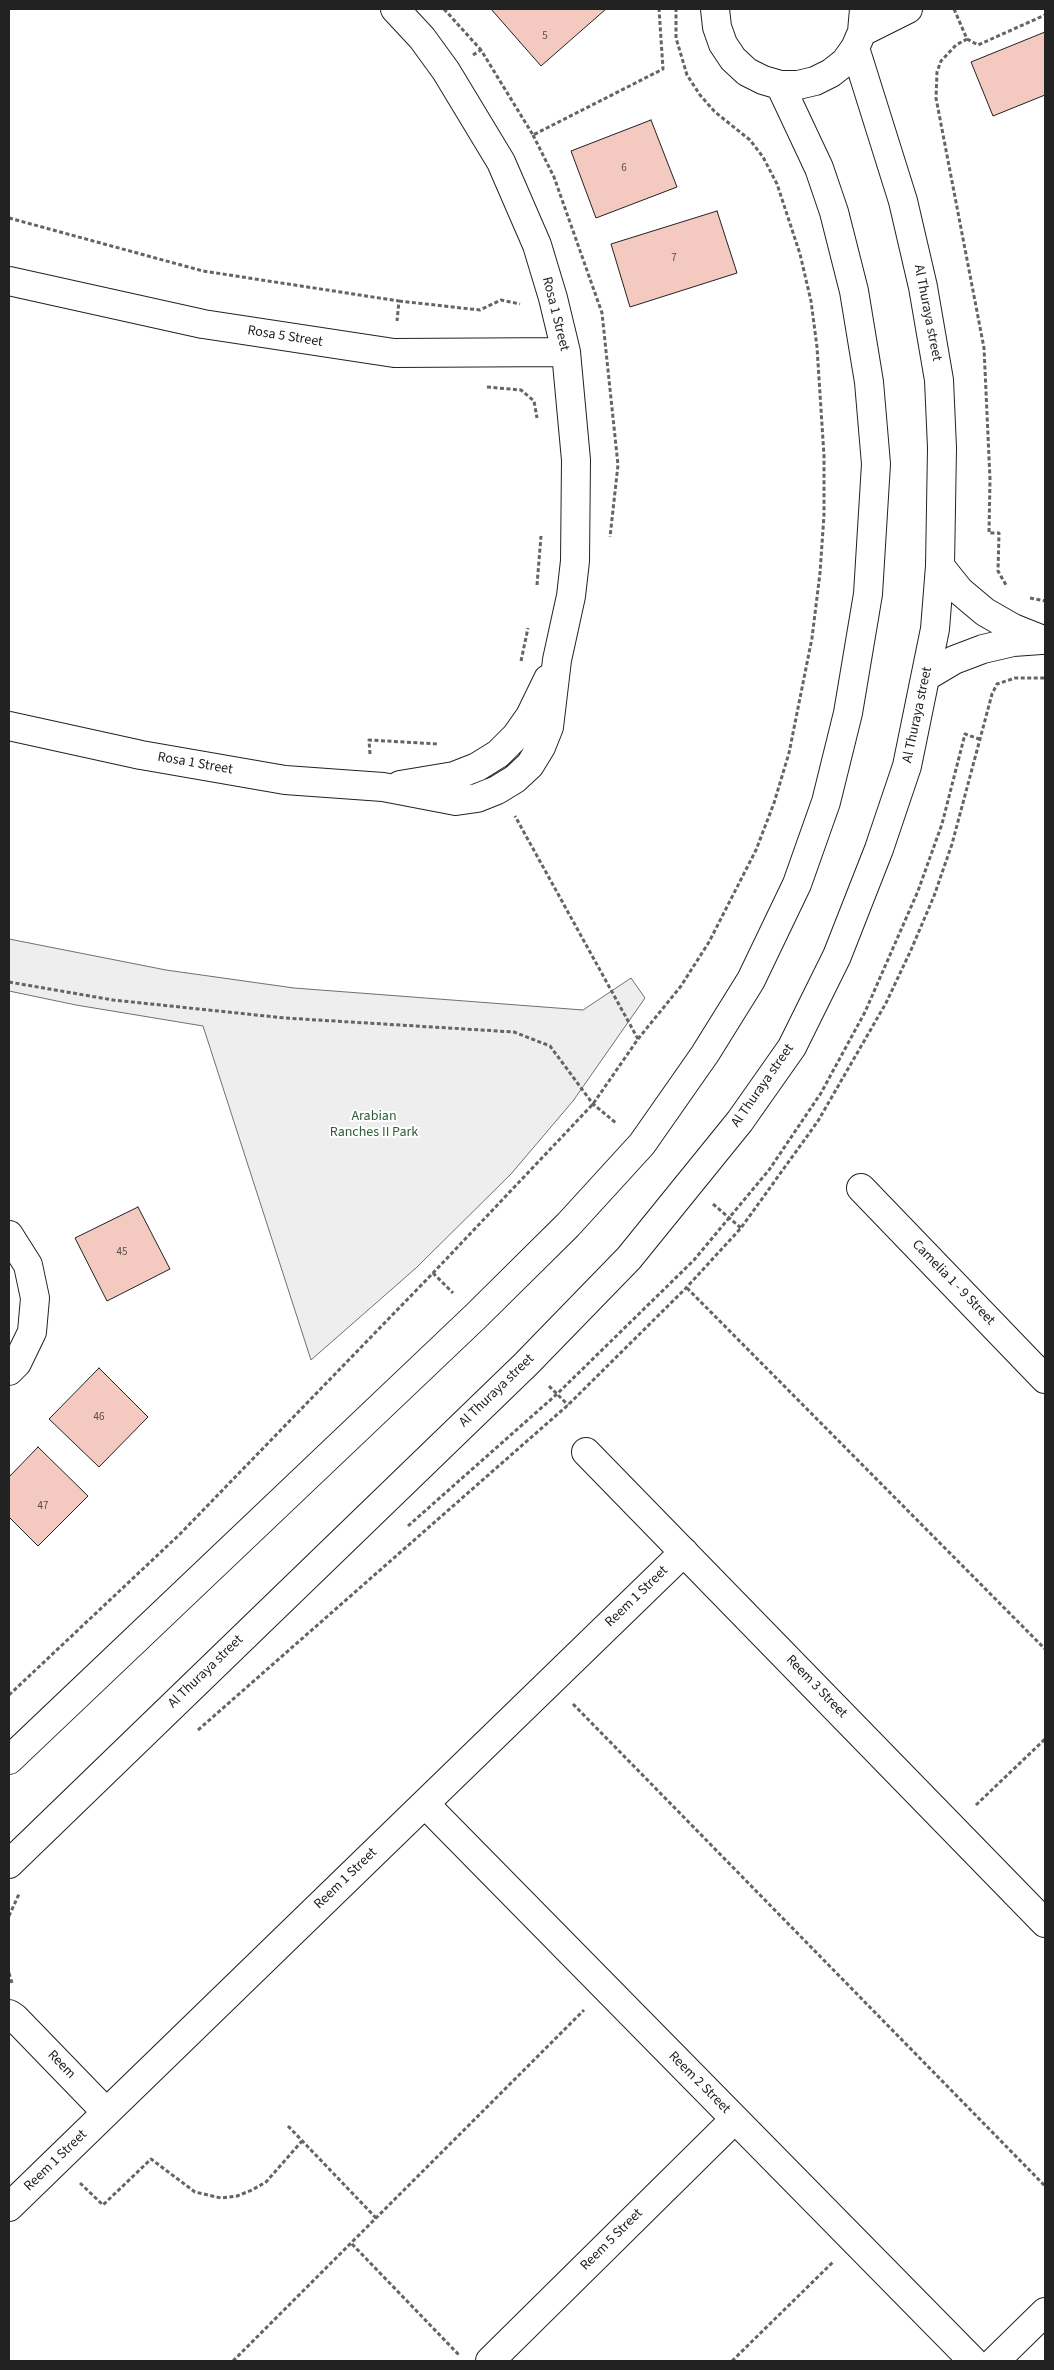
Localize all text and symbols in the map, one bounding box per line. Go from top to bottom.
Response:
house number: 5 [542,30,548,44]
house number: 6 [621,162,627,176]
house number: 7 [671,252,677,266]
street label: Al Thuraya street [909,263,945,363]
street label: Rosa 1 Street [538,275,572,353]
street label: Rosa 5 Street [246,323,324,351]
street label: Al Thuraya street [900,665,936,765]
street label: Rosa 1 Street [156,749,234,779]
street label: Al Thuraya street [728,1041,798,1131]
park label: Arabian Ranches II Park [330,1109,418,1142]
street label: Camelia 1 - 9 Street [908,1237,998,1329]
house number: 45 [117,1246,127,1260]
street label: Al Thuraya street [456,1351,538,1431]
house number: 46 [94,1411,104,1425]
house number: 47 [38,1500,48,1514]
street label: Reem 1 Street [602,1563,672,1631]
street label: Al Thuraya street [165,1632,247,1712]
street label: Reem 3 Street [782,1652,850,1722]
street label: Reem 1 Street [311,1845,381,1913]
street label: Reem [43,2047,79,2083]
street label: Reem 2 Street [664,2048,734,2118]
street label: Reem 1 Street [21,2127,91,2195]
street label: Reem 5 Street [577,2205,647,2275]

